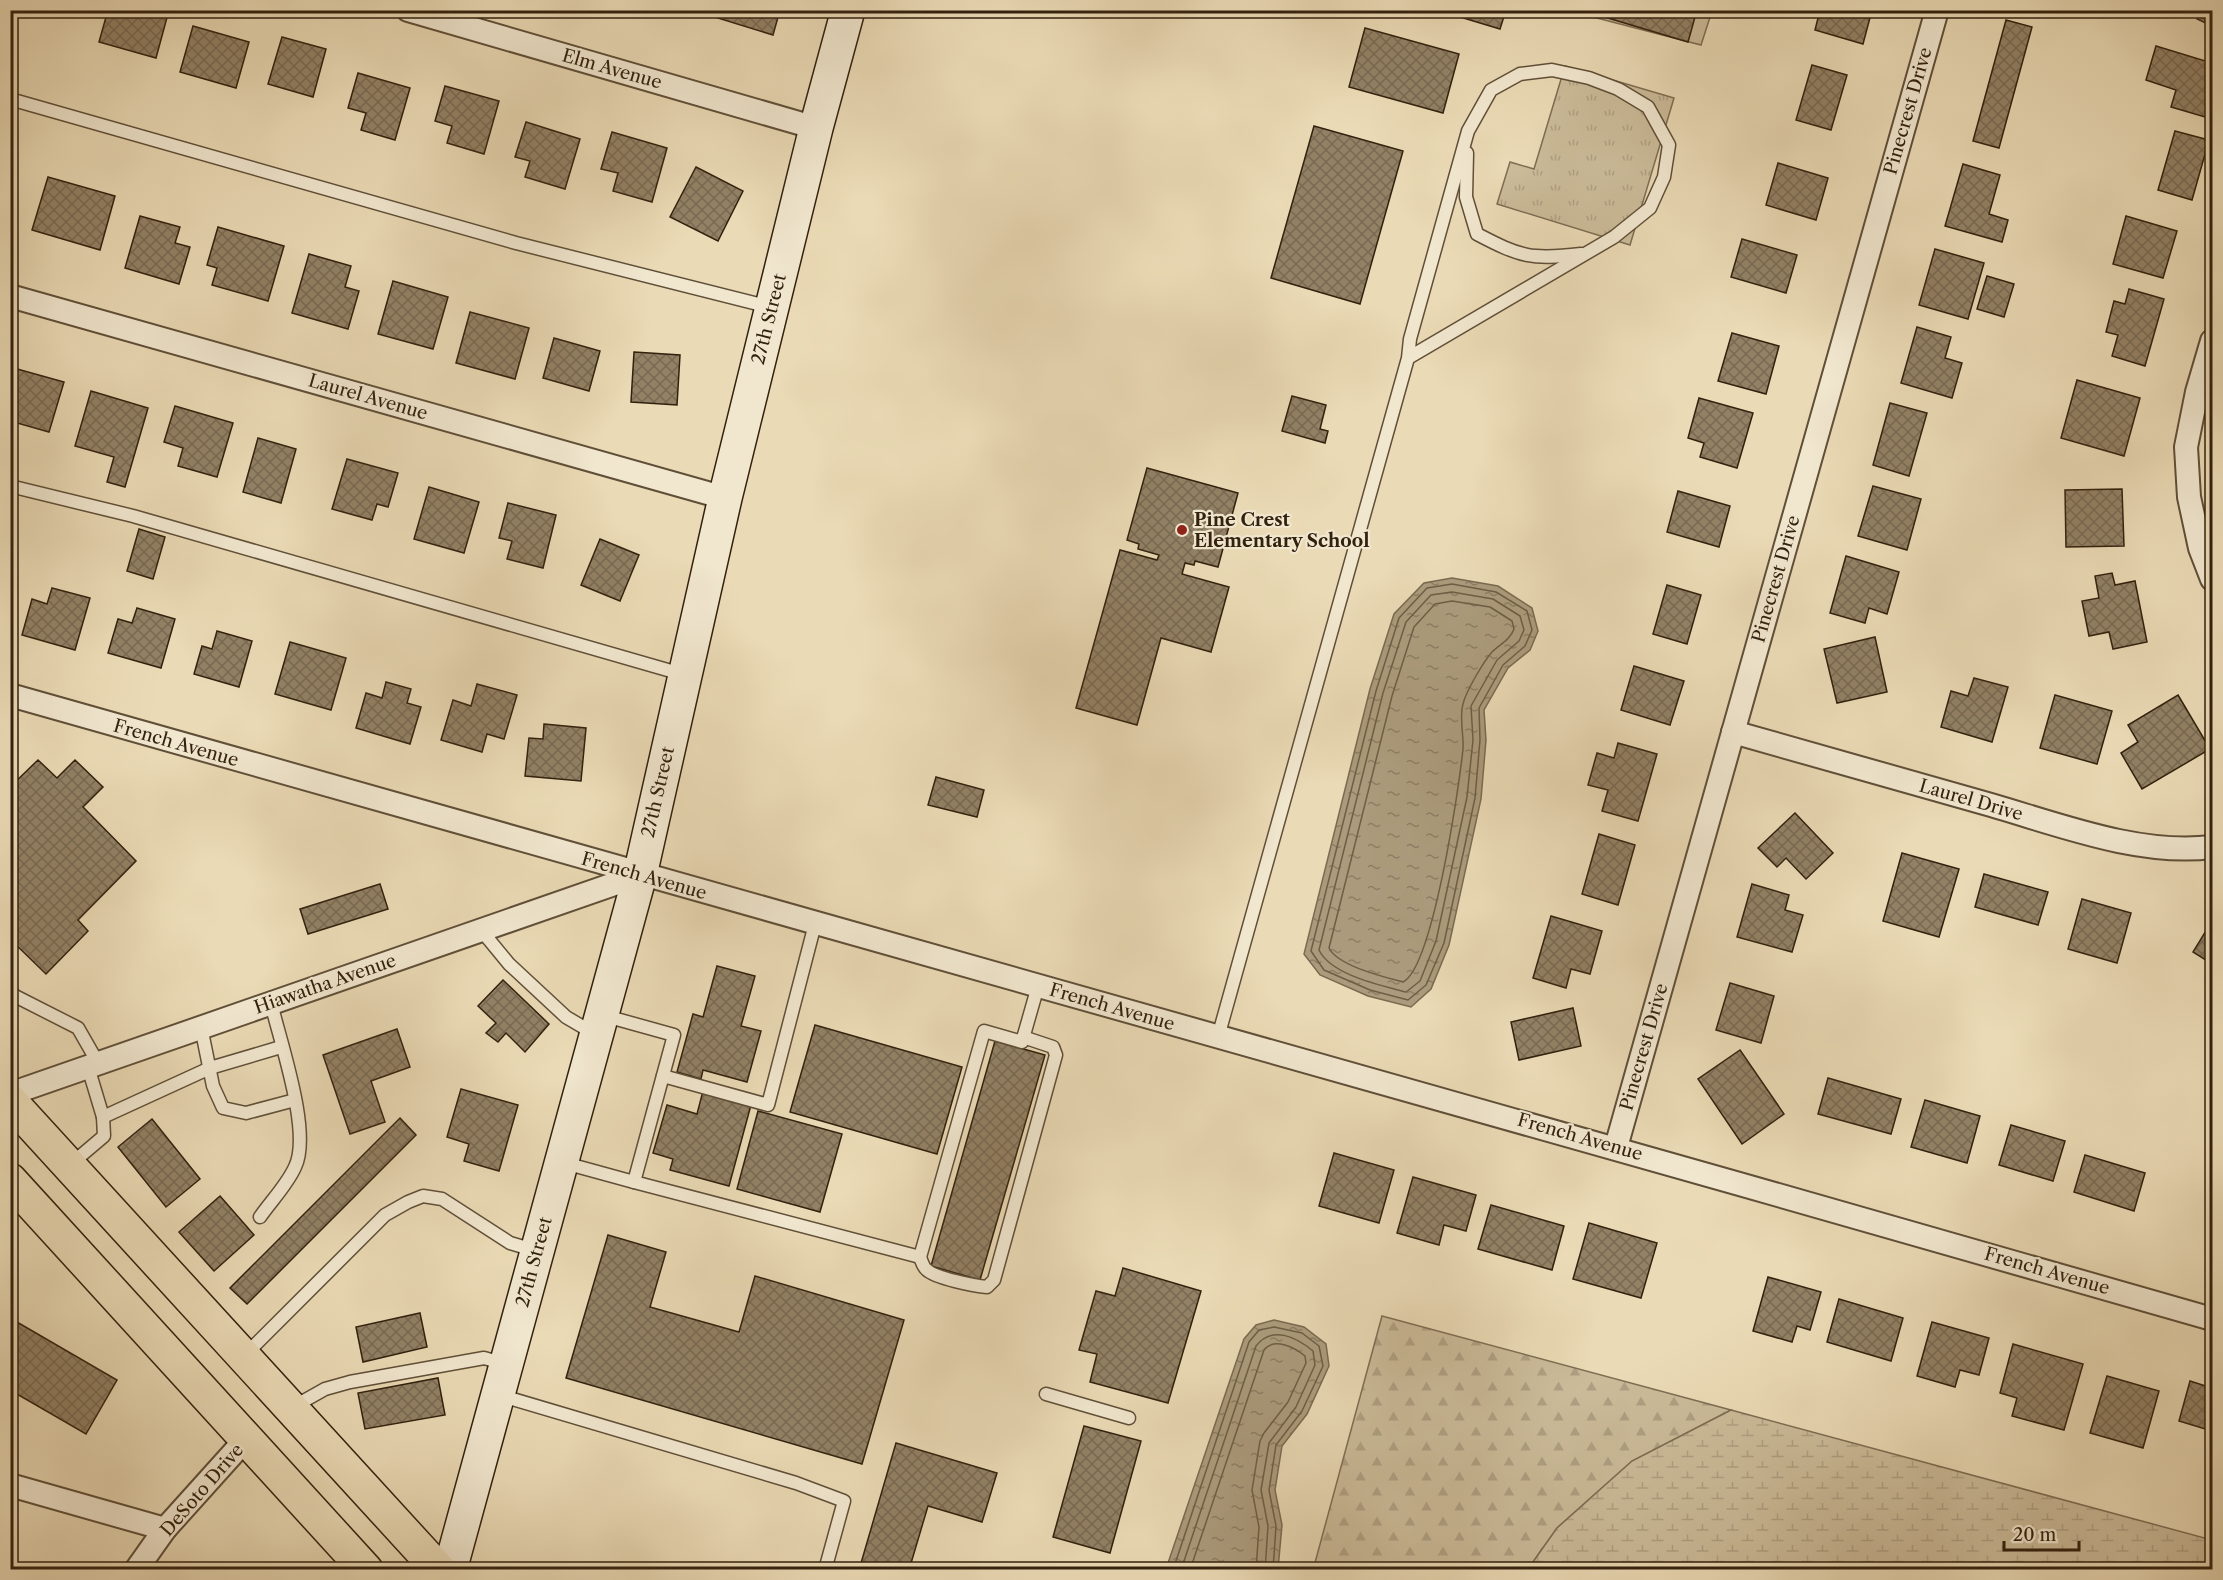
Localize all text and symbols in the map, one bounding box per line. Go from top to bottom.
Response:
street label: Elm Avenue [560,44,664,94]
street label: Pinecrest Drive [1879,45,1937,177]
street label: 27th Street [747,271,791,367]
street label: Laurel Avenue [306,369,430,425]
place label: Pine Crest Elementary School [1194,509,1370,552]
street label: Pinecrest Drive [1747,513,1805,645]
marker: Pine Crest Elementary School [1175,523,1189,537]
street label: French Avenue [111,715,241,771]
street label: 27th Street [637,744,679,840]
street label: Laurel Drive [1917,775,2025,825]
street label: French Avenue [579,848,709,904]
street label: Hiawatha Avenue [251,949,399,1019]
street label: French Avenue [1047,979,1177,1035]
street label: Pinecrest Drive [1615,981,1673,1113]
street label: French Avenue [1515,1109,1645,1165]
street label: 27th Street [511,1214,557,1310]
street label: French Avenue [1982,1243,2112,1299]
street label: DeSoto Drive [156,1439,248,1541]
scale bar [2004,1514,2079,1552]
text: 20 m [2013,1524,2057,1546]

